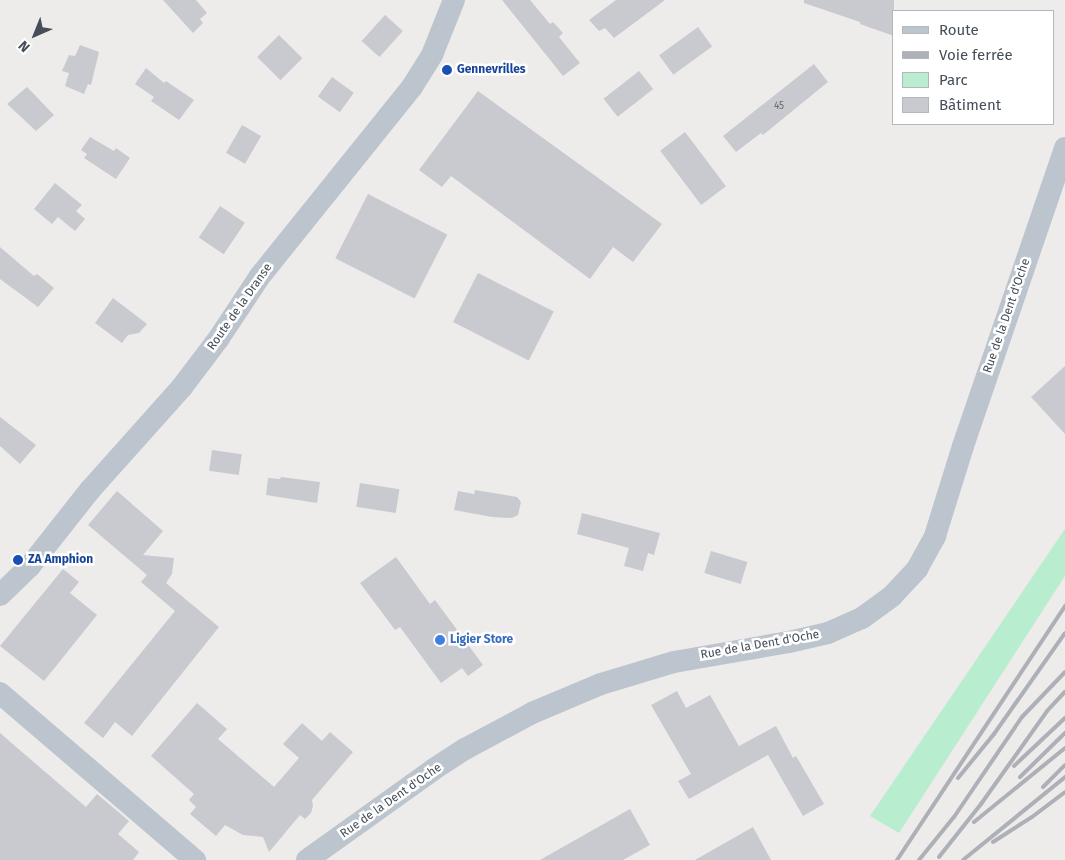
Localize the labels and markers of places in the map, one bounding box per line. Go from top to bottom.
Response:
place label: Gennevrilles [457,63,526,77]
marker: Gennevrilles [441,64,453,76]
place label: ZA Amphion [28,553,93,567]
marker: ZA Amphion [12,554,24,566]
place label: Ligier Store [450,633,513,647]
marker: Ligier Store [434,634,446,646]

